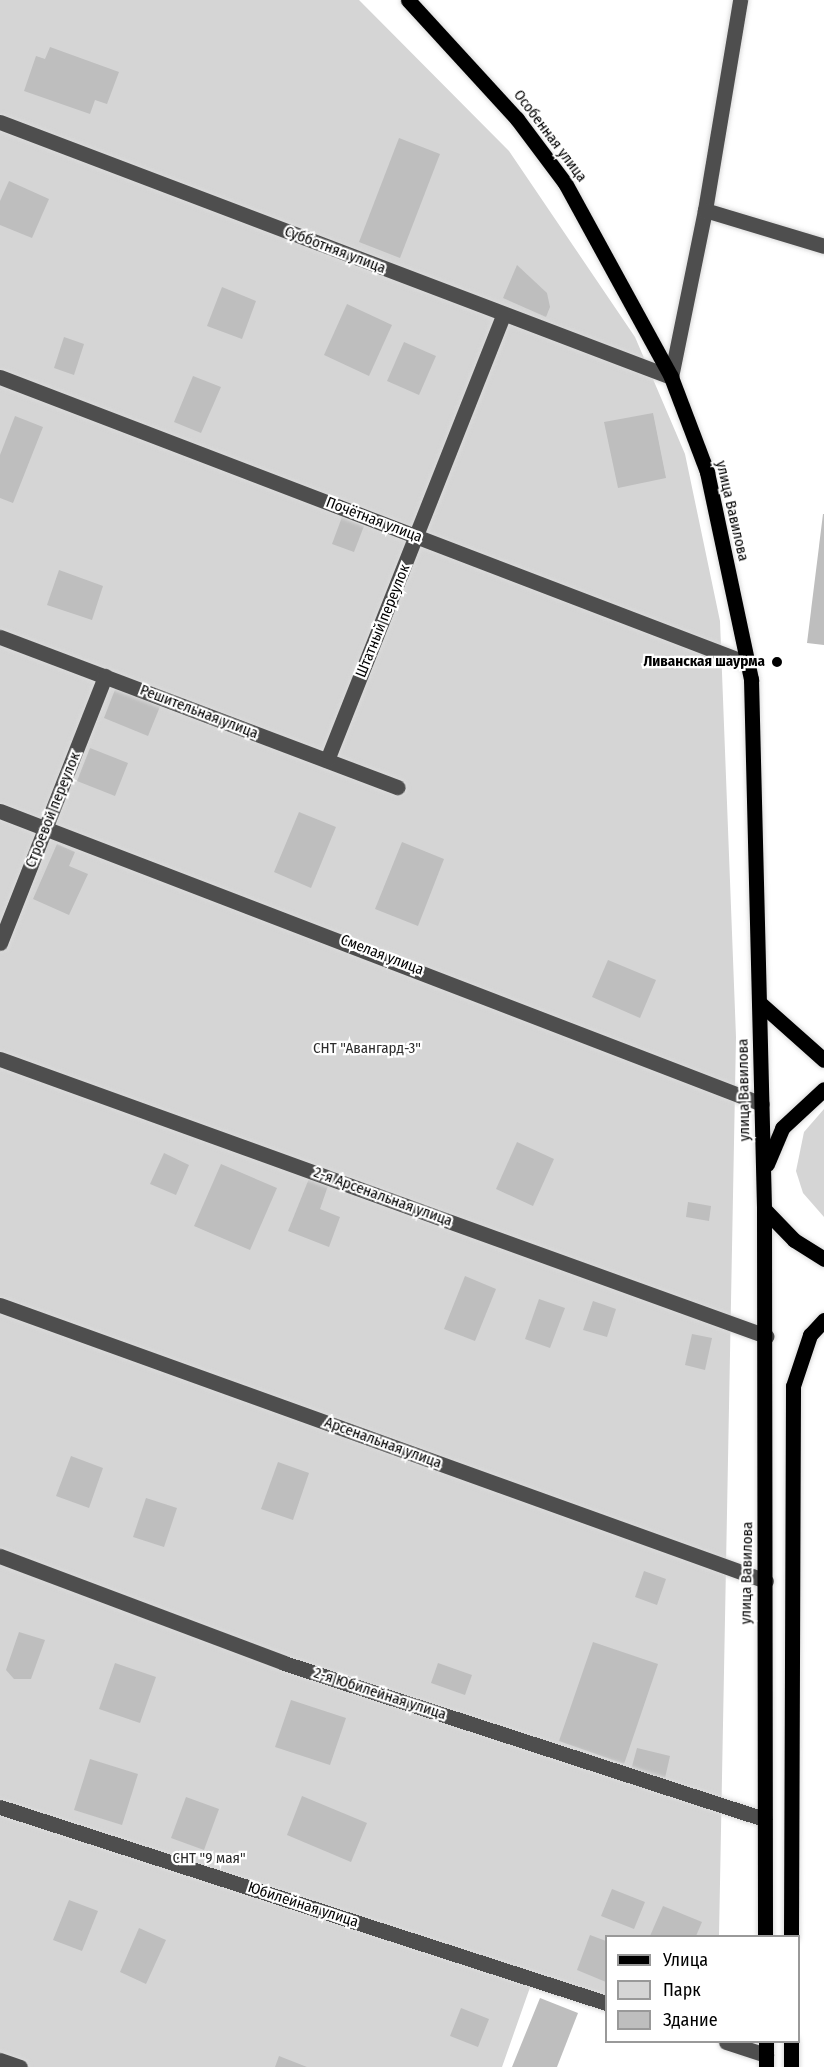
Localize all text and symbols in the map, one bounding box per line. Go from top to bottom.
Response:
street label: Особенная улица [510,86,590,186]
street label: Субботняя улица [282,222,388,278]
street label: улица Вавилова [712,459,752,563]
street label: Почётная улица [323,493,425,547]
street label: Штатный переулок [352,562,414,680]
place label: Ливанская шаурма [643,653,765,671]
marker: Ливанская шаурма [770,655,784,669]
street label: Решительная улица [137,681,261,743]
street label: Строевой переулок [22,750,84,870]
street label: Смелая улица [338,931,426,979]
street label: улица Вавилова [734,1039,754,1141]
park label: СНТ "Авангард-3" [313,1040,421,1058]
street label: 2-я Арсенальная улица [311,1164,455,1230]
street label: Арсенальная улица [322,1413,444,1473]
street label: улица Вавилова [737,1522,757,1624]
street label: 2-я Юбилейная улица [312,1664,448,1724]
park label: СНТ "9 мая" [172,1850,246,1868]
street label: Юбилейная улица [245,1879,361,1931]
legend [605,1935,800,2043]
text: Улица [663,1949,708,1971]
text: Парк [663,1979,701,2001]
text: Здание [663,2009,718,2031]

